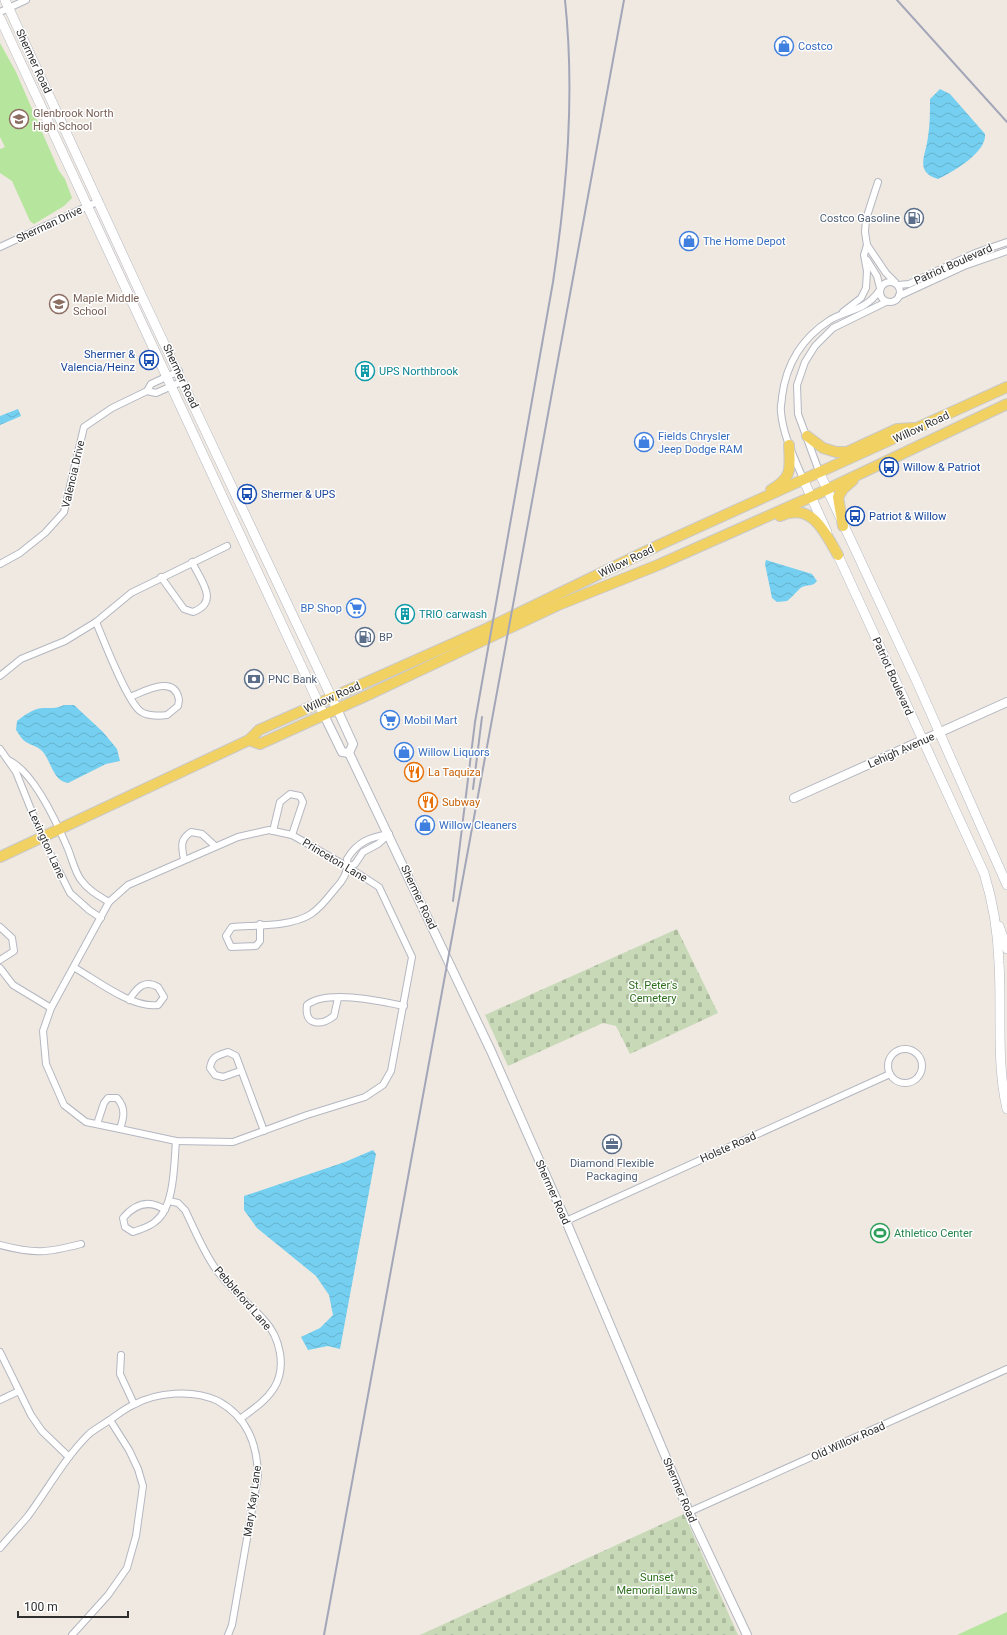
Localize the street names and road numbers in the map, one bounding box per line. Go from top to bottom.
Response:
street label: Shermer Road [13,27,54,95]
street label: Sherman Drive [14,203,84,245]
street label: Patriot Boulevard [912,241,994,288]
street label: Shermer Road [160,342,201,410]
street label: Willow Road [891,409,951,446]
street label: Valencia Drive [59,439,88,509]
street label: Willow Road [596,542,656,581]
street label: Patriot Boulevard [869,635,916,717]
street label: Willow Road [302,679,362,716]
street label: Lehigh Avenue [866,730,937,771]
street label: Lexington Lane [25,808,68,881]
street label: Princeton Lane [300,836,370,885]
street label: Shermer Road [398,863,439,931]
street label: Holste Road [698,1129,758,1166]
street label: Shermer Road [533,1158,573,1227]
street label: Pebbleford Lane [211,1264,274,1333]
street label: Old Willow Road [809,1419,887,1464]
street label: Shermer Road [660,1456,699,1525]
street label: Mary Kay Lane [241,1464,264,1538]

